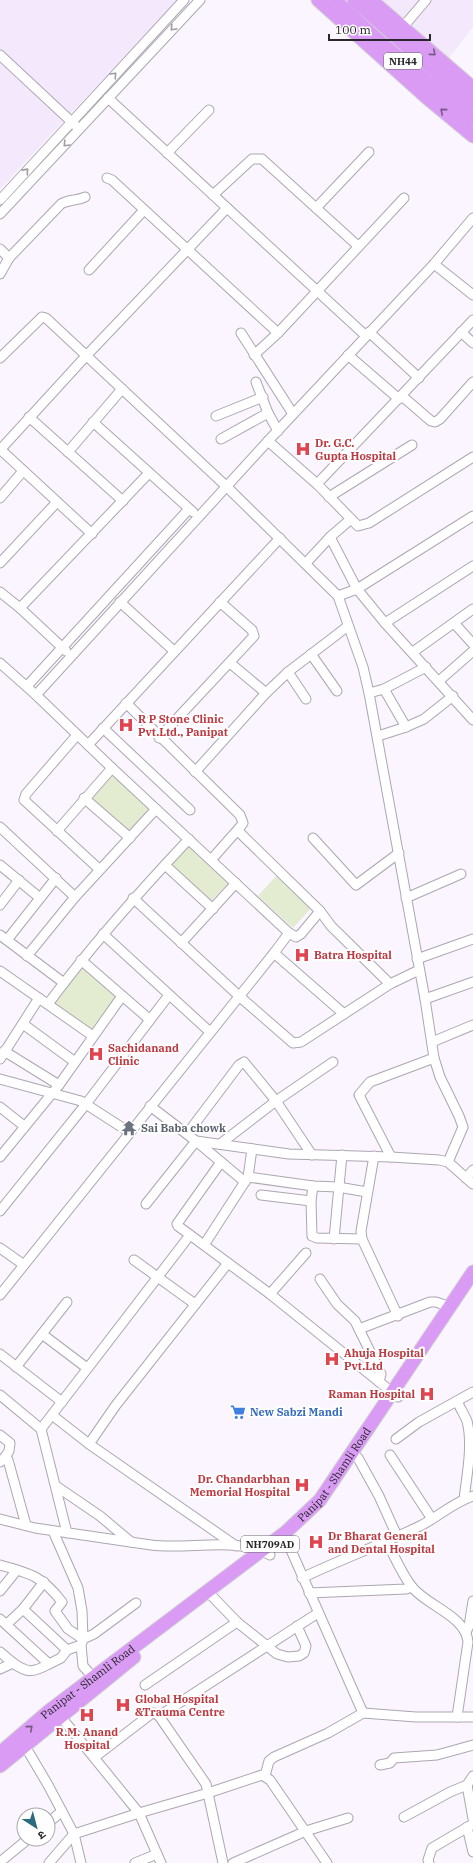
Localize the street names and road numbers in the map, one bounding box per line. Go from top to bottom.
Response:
road number: NH44 [384,53,422,69]
street label: Panipat - Shamli Road [294,1424,374,1525]
road number: NH709AD [241,1536,299,1552]
street label: Panipat - Shamli Road [38,1641,138,1722]

